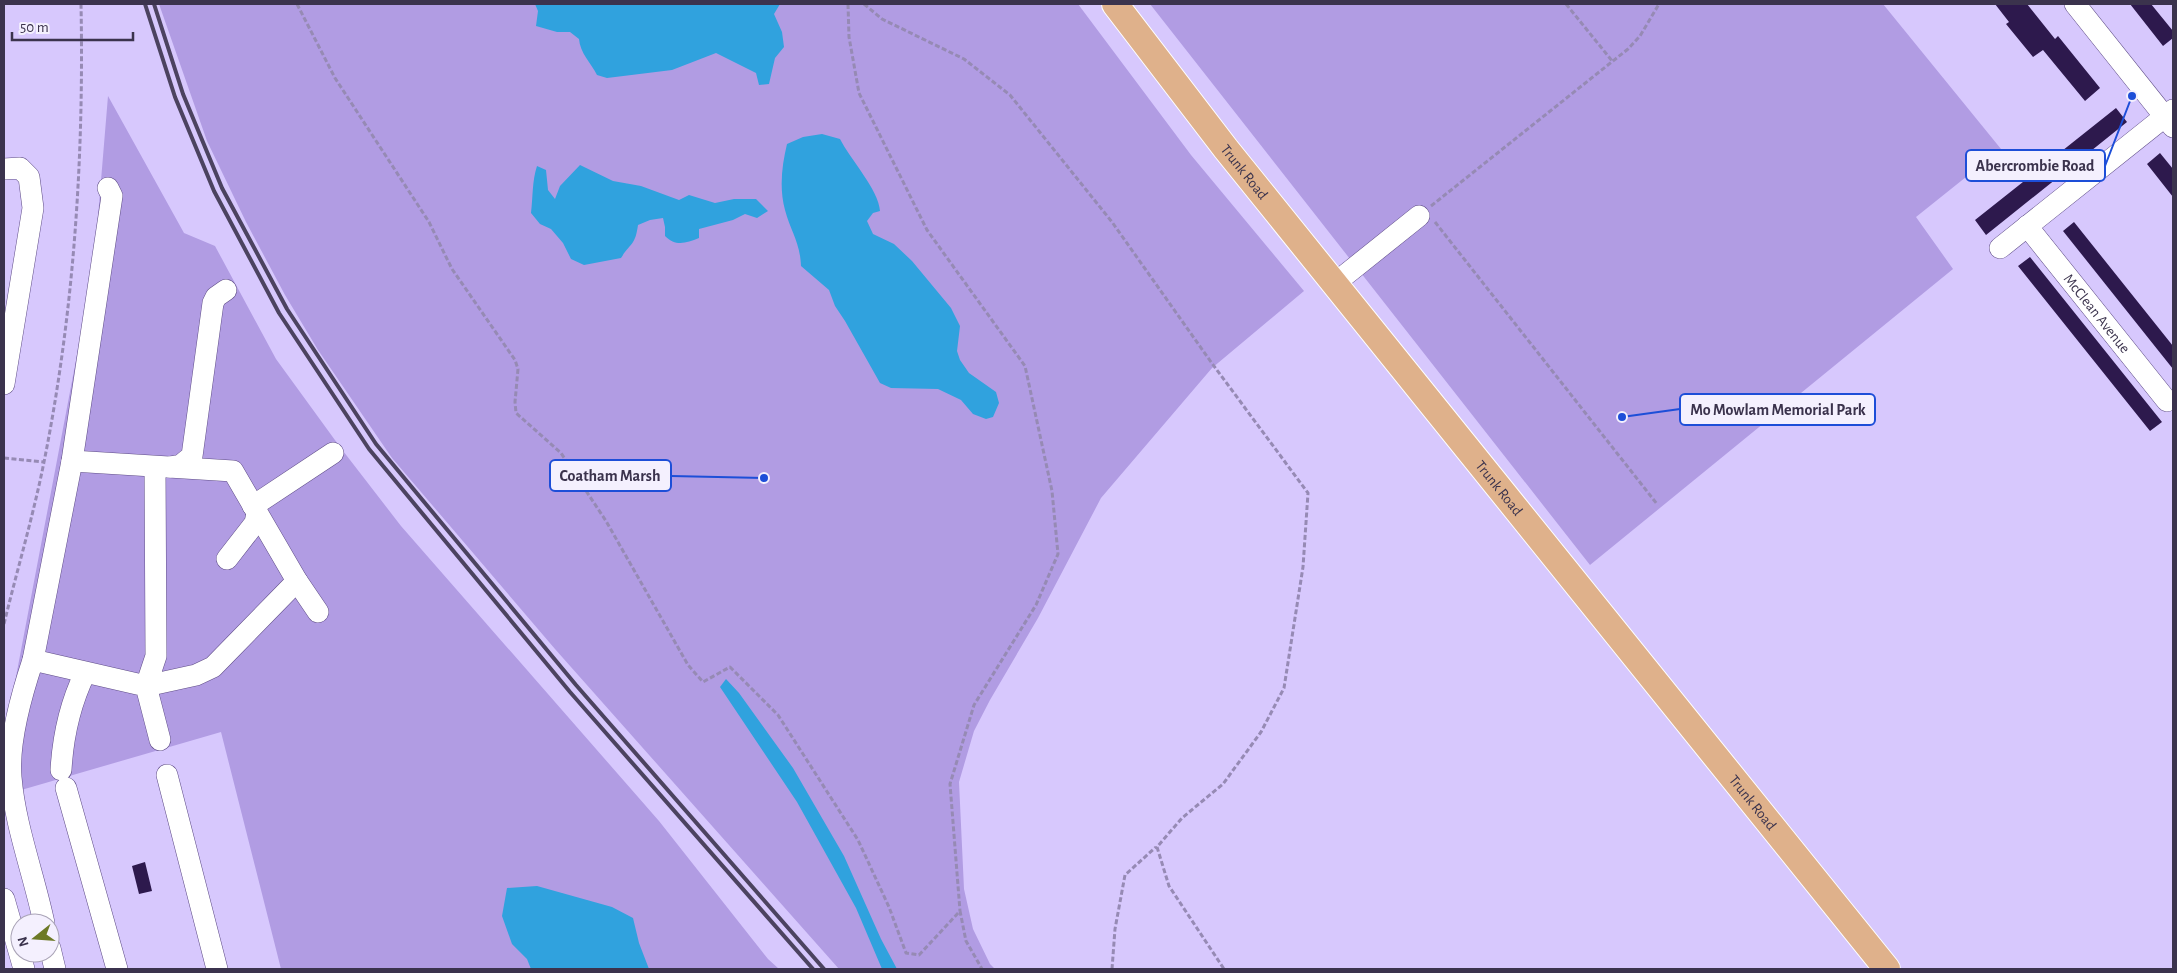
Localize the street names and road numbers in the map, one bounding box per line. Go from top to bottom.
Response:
street label: Trunk Road [1218,142,1271,202]
street label: McClean Avenue [2061,271,2133,356]
street label: Trunk Road [1473,458,1526,518]
street label: Trunk Road [1726,772,1779,833]

